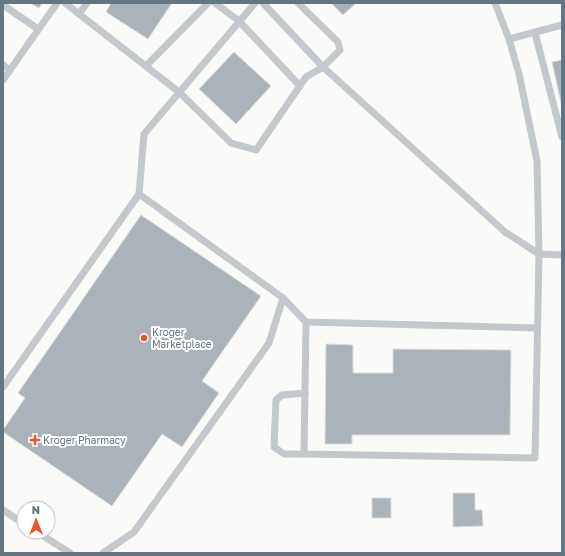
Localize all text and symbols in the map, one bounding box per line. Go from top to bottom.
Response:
place label: Kroger Marketplace [152,326,212,350]
marker: Kroger Marketplace [139,333,149,343]
place label: Kroger Pharmacy [43,434,126,446]
marker: Kroger Pharmacy [30,435,40,445]
north arrow [16,500,56,540]
text: N [32,503,40,516]

